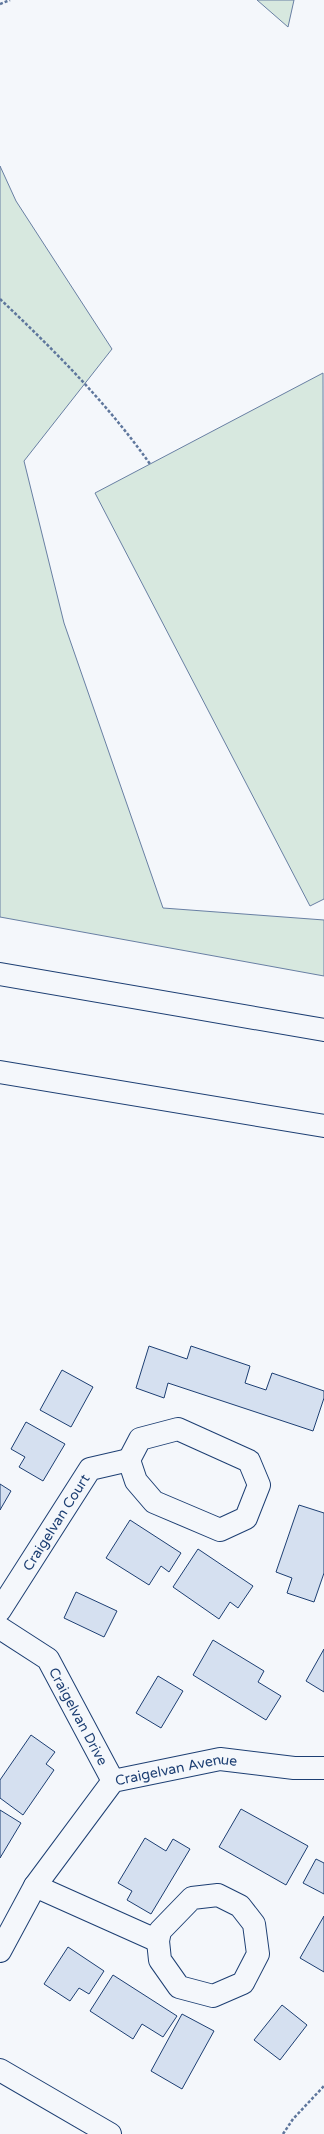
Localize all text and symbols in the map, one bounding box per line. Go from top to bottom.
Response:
street label: Craigelvan Court [19,1471,94,1574]
street label: Craigelvan Drive [45,1665,111,1768]
street label: Craigelvan Avenue [114,1751,238,1789]

